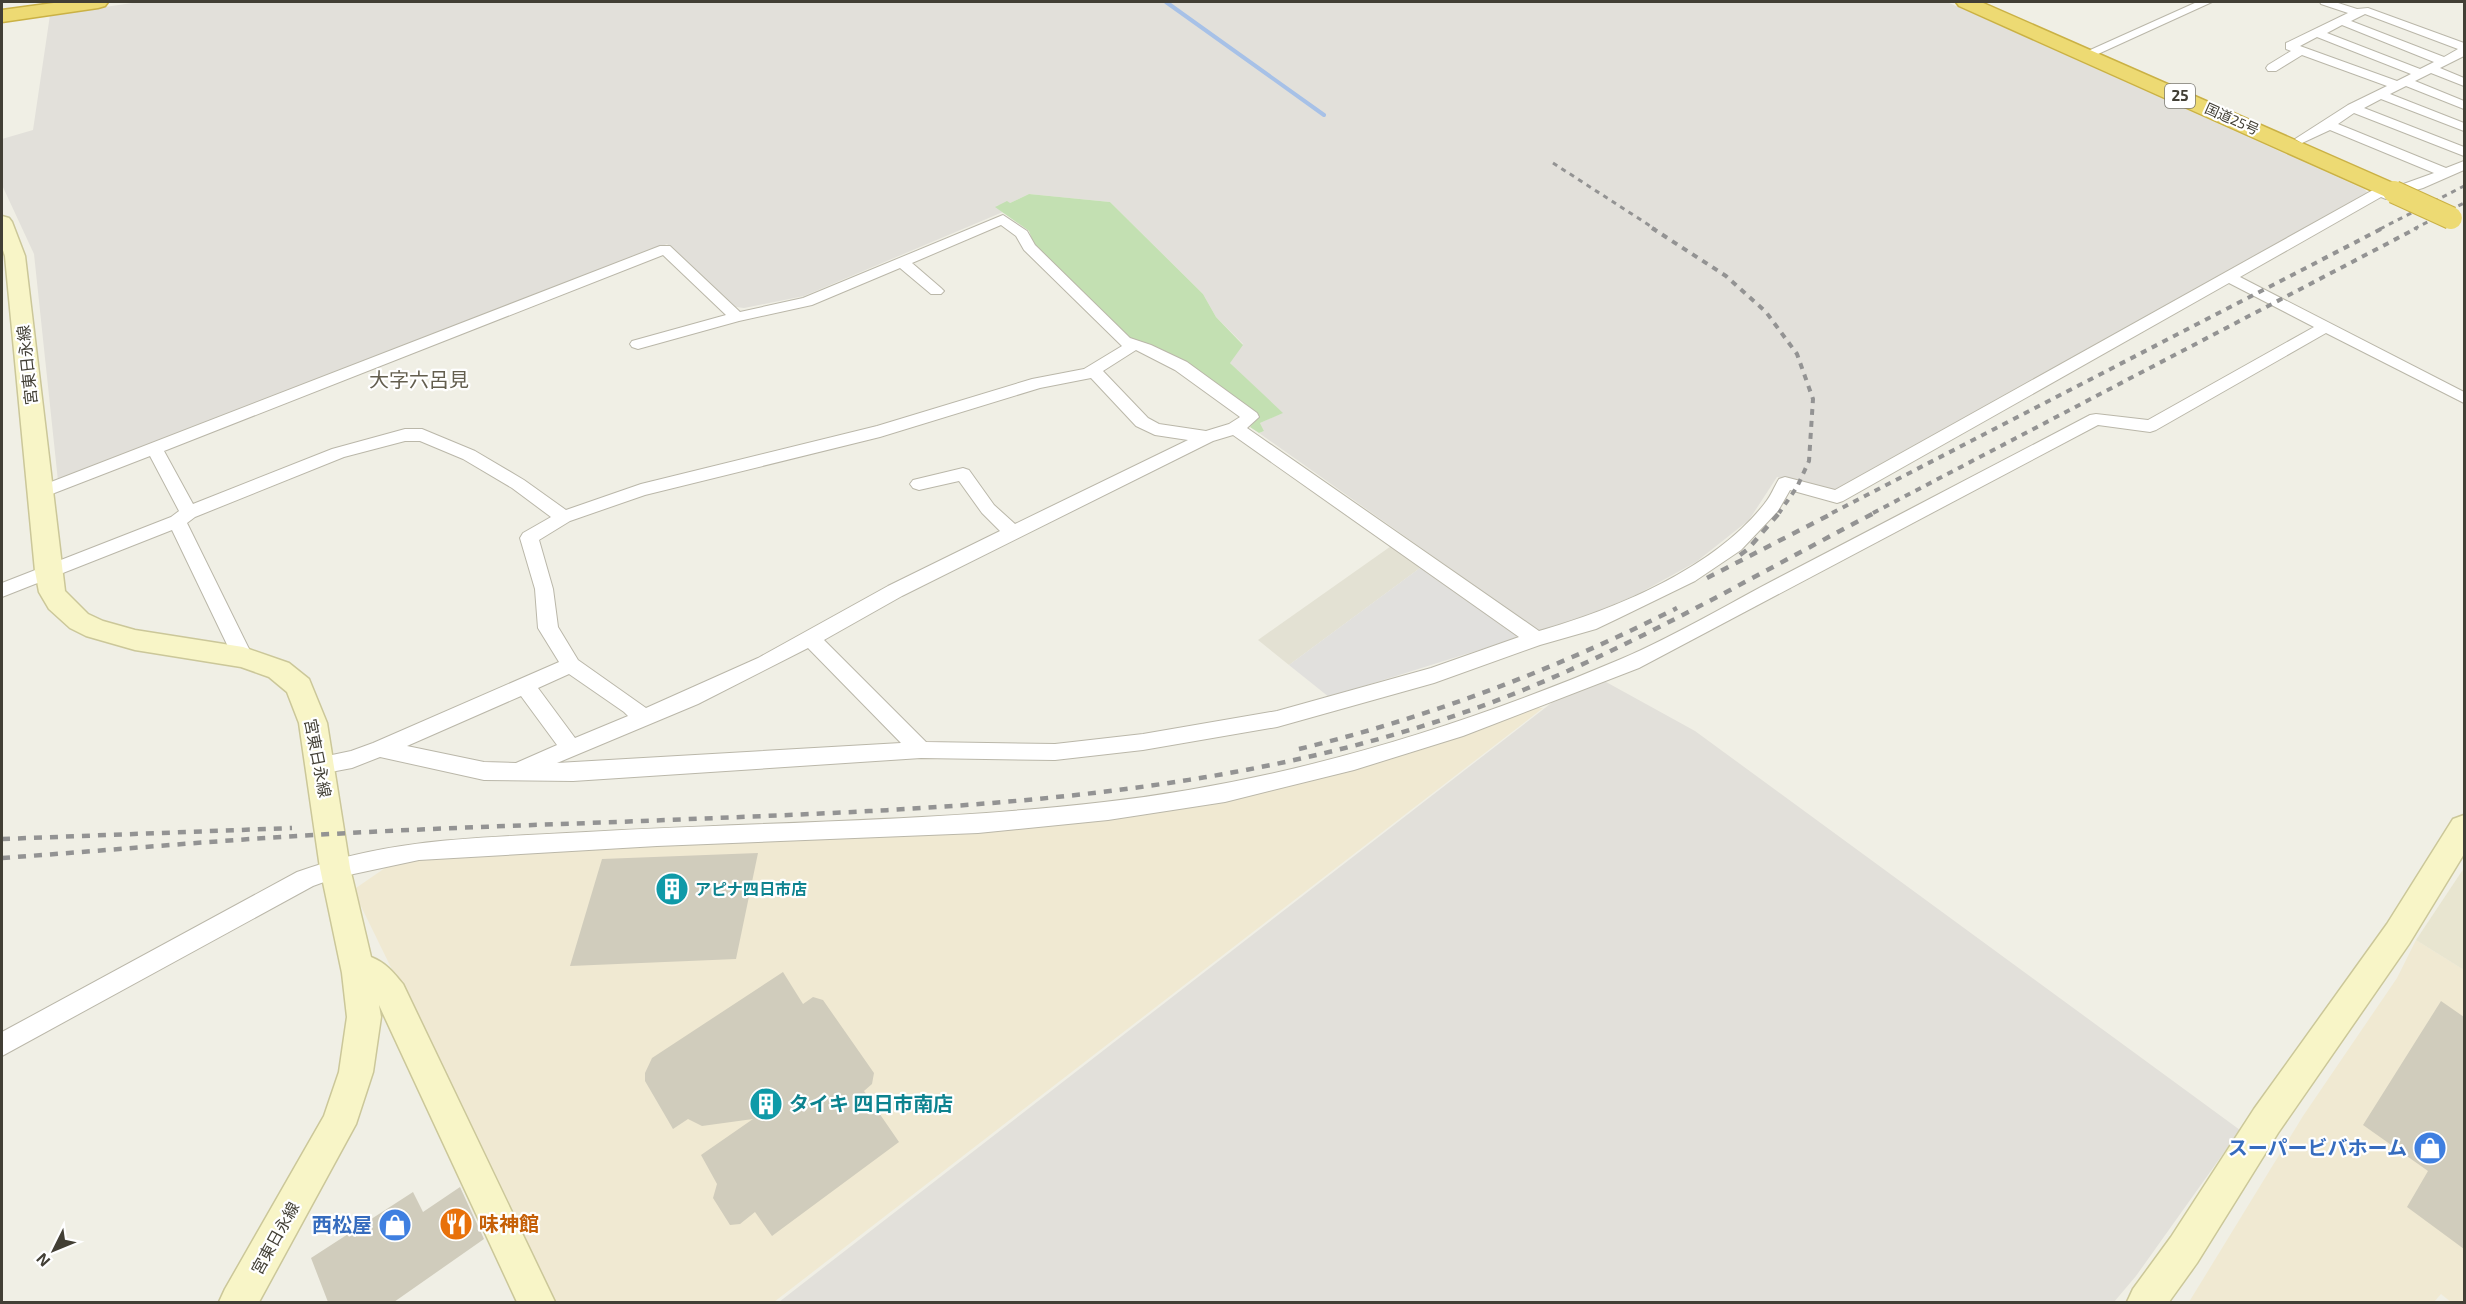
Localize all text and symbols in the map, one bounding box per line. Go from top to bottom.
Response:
road number: 25 [2165,84,2195,108]
street label: 国道25号 [2203,99,2262,138]
street label: 宮東日永線 [13,324,40,406]
district label: 大字六呂見 [369,367,469,391]
street label: 宮東日永線 [302,717,335,799]
building icon: アピナ四日市店 [654,871,690,907]
place label: アピナ四日市店 [695,879,807,898]
building icon: タイキ 四日市南店 [748,1086,784,1122]
place label: タイキ 四日市南店 [789,1091,953,1115]
shop icon: スーパービバホーム [2412,1130,2448,1166]
place label: スーパービバホーム [2228,1135,2407,1159]
street label: 宮東日永線 [247,1198,302,1277]
restaurant icon: 味神館 [438,1206,474,1242]
shop icon: 西松屋 [377,1207,413,1243]
place label: 味神館 [479,1211,539,1235]
place label: 西松屋 [312,1212,372,1236]
north arrow [24,1220,84,1280]
text: N [32,1250,54,1271]

